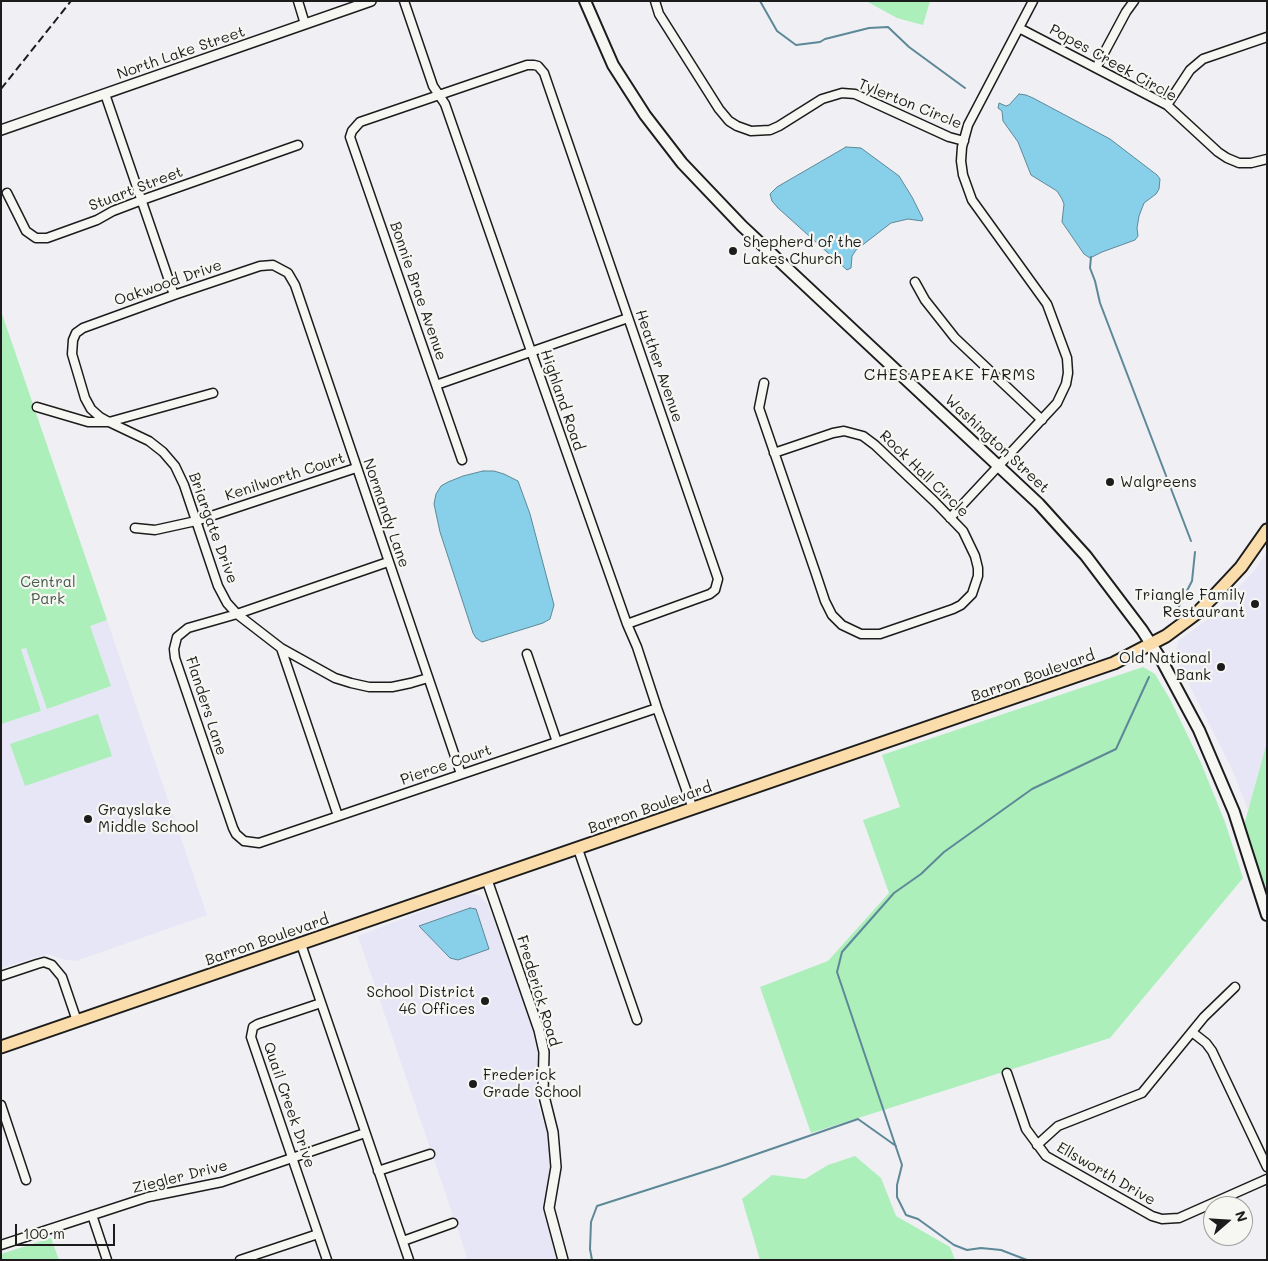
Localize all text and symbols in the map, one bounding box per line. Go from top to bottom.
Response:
street label: Popes Creek Circle [1046,20,1180,106]
street label: North Lake Street [115,23,247,83]
street label: Tylerton Circle [856,75,964,133]
street label: Stuart Street [86,163,186,215]
street label: Bonnie Brae Avenue [386,219,450,363]
place label: Shepherd of the Lakes Church [743,233,862,268]
marker: Shepherd of the Lakes Church [727,245,739,257]
street label: Oakwood Drive [112,256,224,310]
street label: Heather Avenue [631,307,687,425]
street label: Highland Road [536,347,588,453]
district label: CHESAPEAKE FARMS [862,365,1038,385]
street label: Washington Street [941,391,1053,497]
street label: Rock Hall Circle [876,427,972,521]
street label: Kenilworth Court [223,449,347,505]
street label: Normandy Lane [359,456,413,570]
street label: Briargate Drive [185,470,241,586]
place label: Walgreens [1120,473,1197,491]
marker: Walgreens [1104,476,1116,488]
park label: Central Park [20,573,76,608]
place label: Triangle Family Restaurant [1134,586,1245,621]
marker: Triangle Family Restaurant [1249,598,1261,610]
street label: Barron Boulevard [969,646,1097,706]
place label: Old National Bank [1119,649,1211,684]
street label: Flanders Lane [182,654,230,758]
marker: Old National Bank [1215,661,1227,673]
street label: Pierce Court [398,741,494,789]
street label: Barron Boulevard [586,778,714,838]
place label: Grayslake Middle School [98,801,199,836]
marker: Grayslake Middle School [82,813,94,825]
street label: Barron Boulevard [203,910,331,970]
street label: Frederick Road [513,933,563,1049]
place label: School District 46 Offices [367,983,475,1018]
marker: School District 46 Offices [479,995,491,1007]
street label: Quail Creek Drive [259,1040,319,1170]
place label: Frederick Grade School [483,1066,582,1101]
marker: Frederick Grade School [467,1078,479,1090]
street label: Ellsworth Drive [1053,1138,1159,1210]
street label: Ziegler Drive [130,1156,230,1198]
north arrow [1203,1196,1253,1246]
text: N [1231,1208,1252,1224]
scale bar [18,1214,118,1246]
text: 100 m [23,1223,65,1243]

